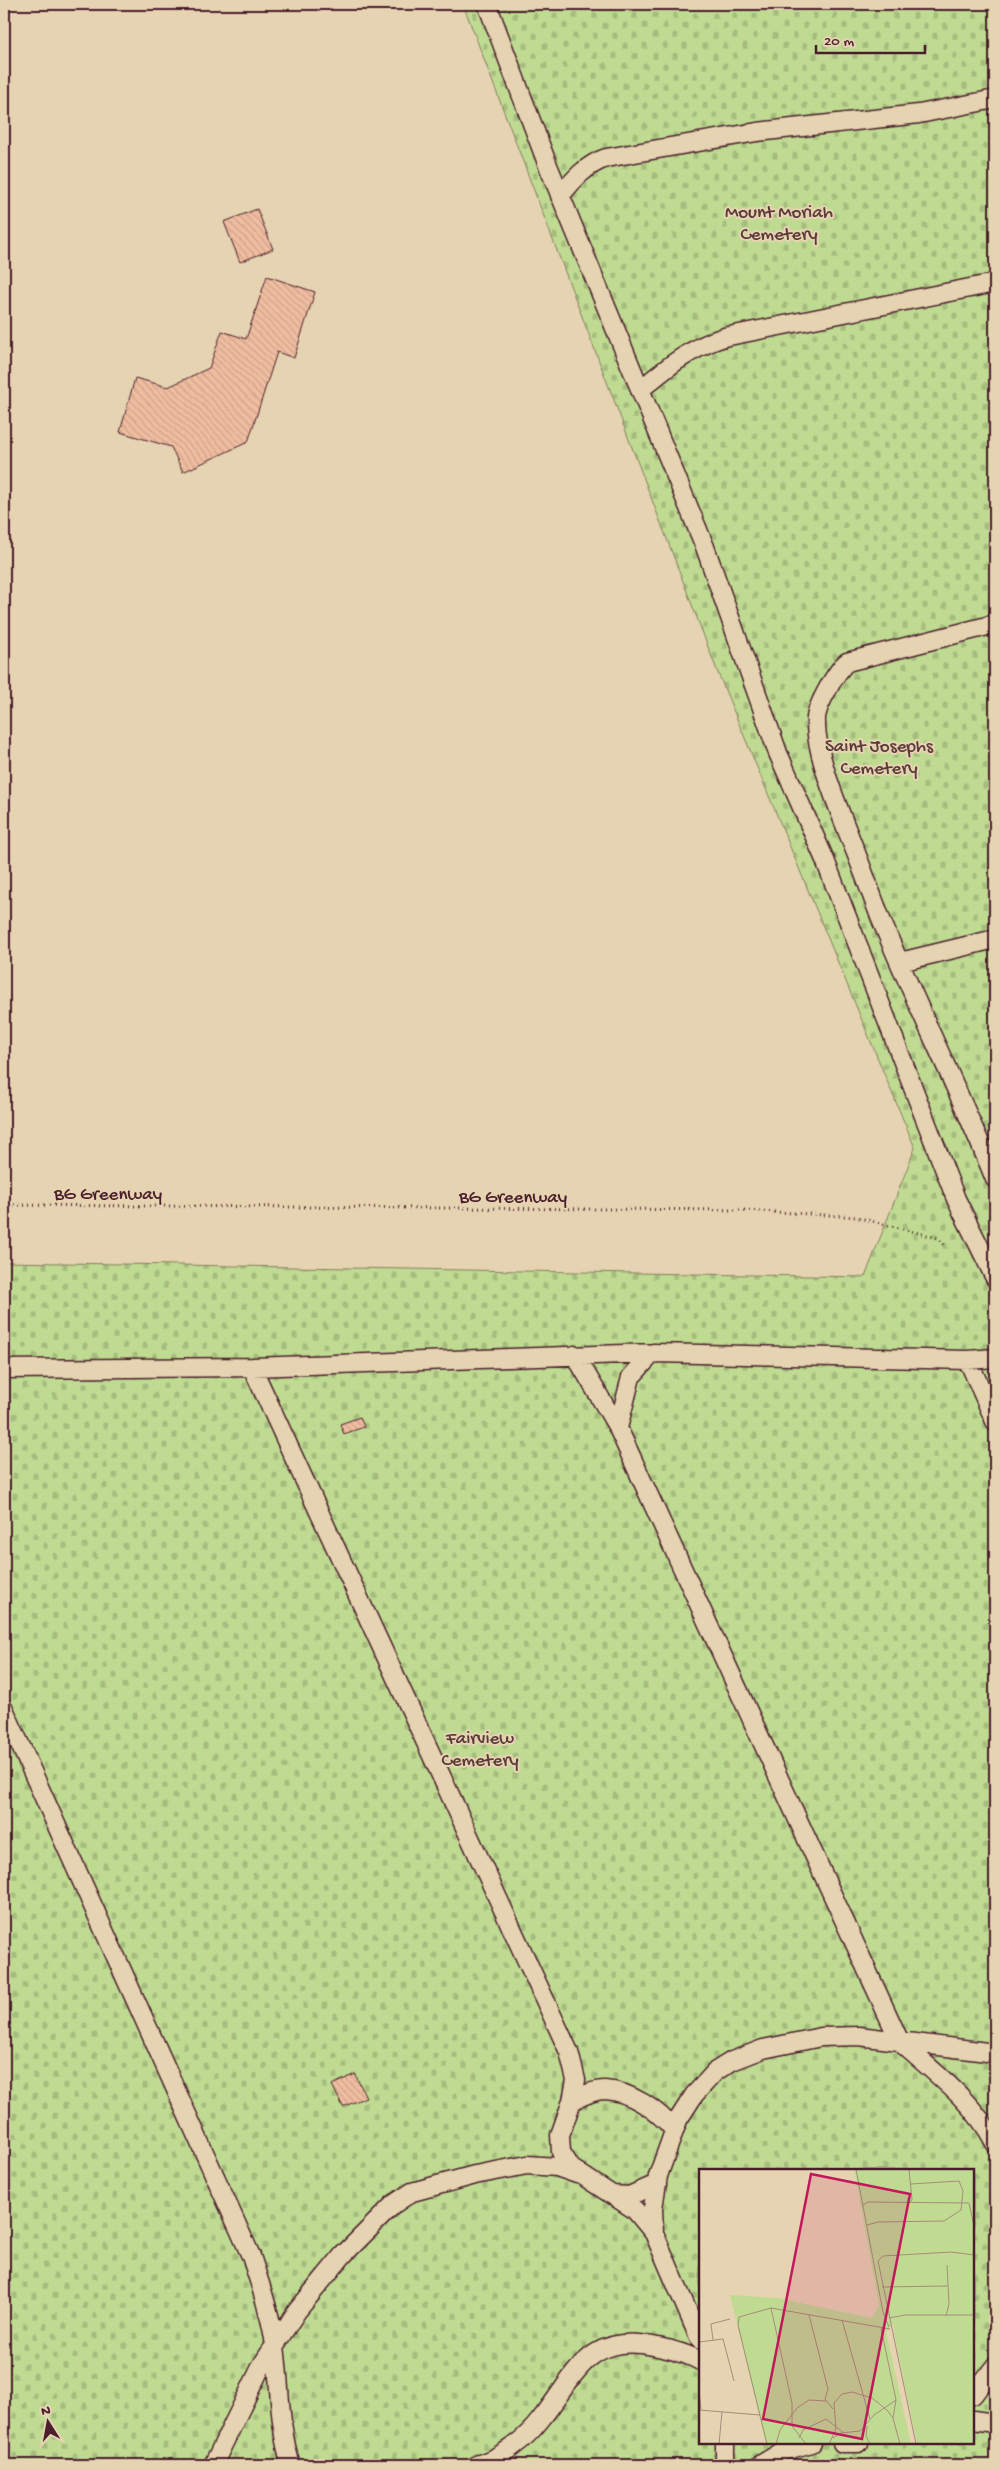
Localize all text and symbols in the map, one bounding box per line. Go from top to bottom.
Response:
scale bar [816,22,925,54]
text: 20 m [824,33,854,51]
park label: Mount Moriah Cemetery [725,202,833,247]
park label: Saint Josephs Cemetery [825,736,934,781]
street label: BG Greenway [53,1184,163,1207]
street label: BG Greenway [458,1187,568,1210]
park label: Fairview Cemetery [441,1728,519,1773]
inset map [699,2169,974,2444]
north arrow [22,2396,72,2446]
text: N [40,2402,52,2421]

